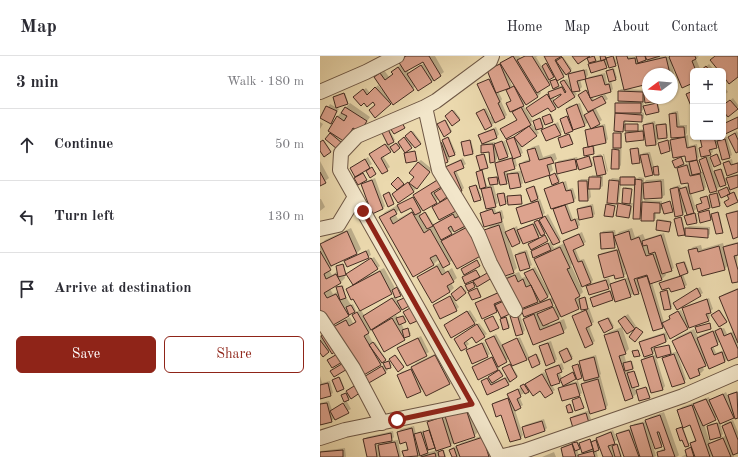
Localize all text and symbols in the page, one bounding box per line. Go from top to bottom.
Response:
text: Map [20,18,57,37]
text: Home [507,20,542,34]
text: Map [564,20,590,34]
text: About [612,20,649,34]
text: Contact [671,20,718,34]
north arrow [642,68,678,104]
map controls [690,68,726,140]
button: + [690,68,726,104]
text: 3 min [16,74,59,91]
text: Walk · 180 m [227,75,304,88]
button: − [690,104,726,140]
icon: ahead [16,134,38,156]
text: Continue [54,137,113,152]
text: 50 m [275,138,304,151]
route end [354,202,372,220]
icon: left [16,206,38,228]
text: Turn left [54,209,114,224]
text: 130 m [267,210,304,223]
icon: arrive [16,278,38,300]
text: Arrive at destination [54,281,192,296]
button: Save [16,336,156,373]
button: Share [164,336,304,373]
route start [388,411,406,429]

